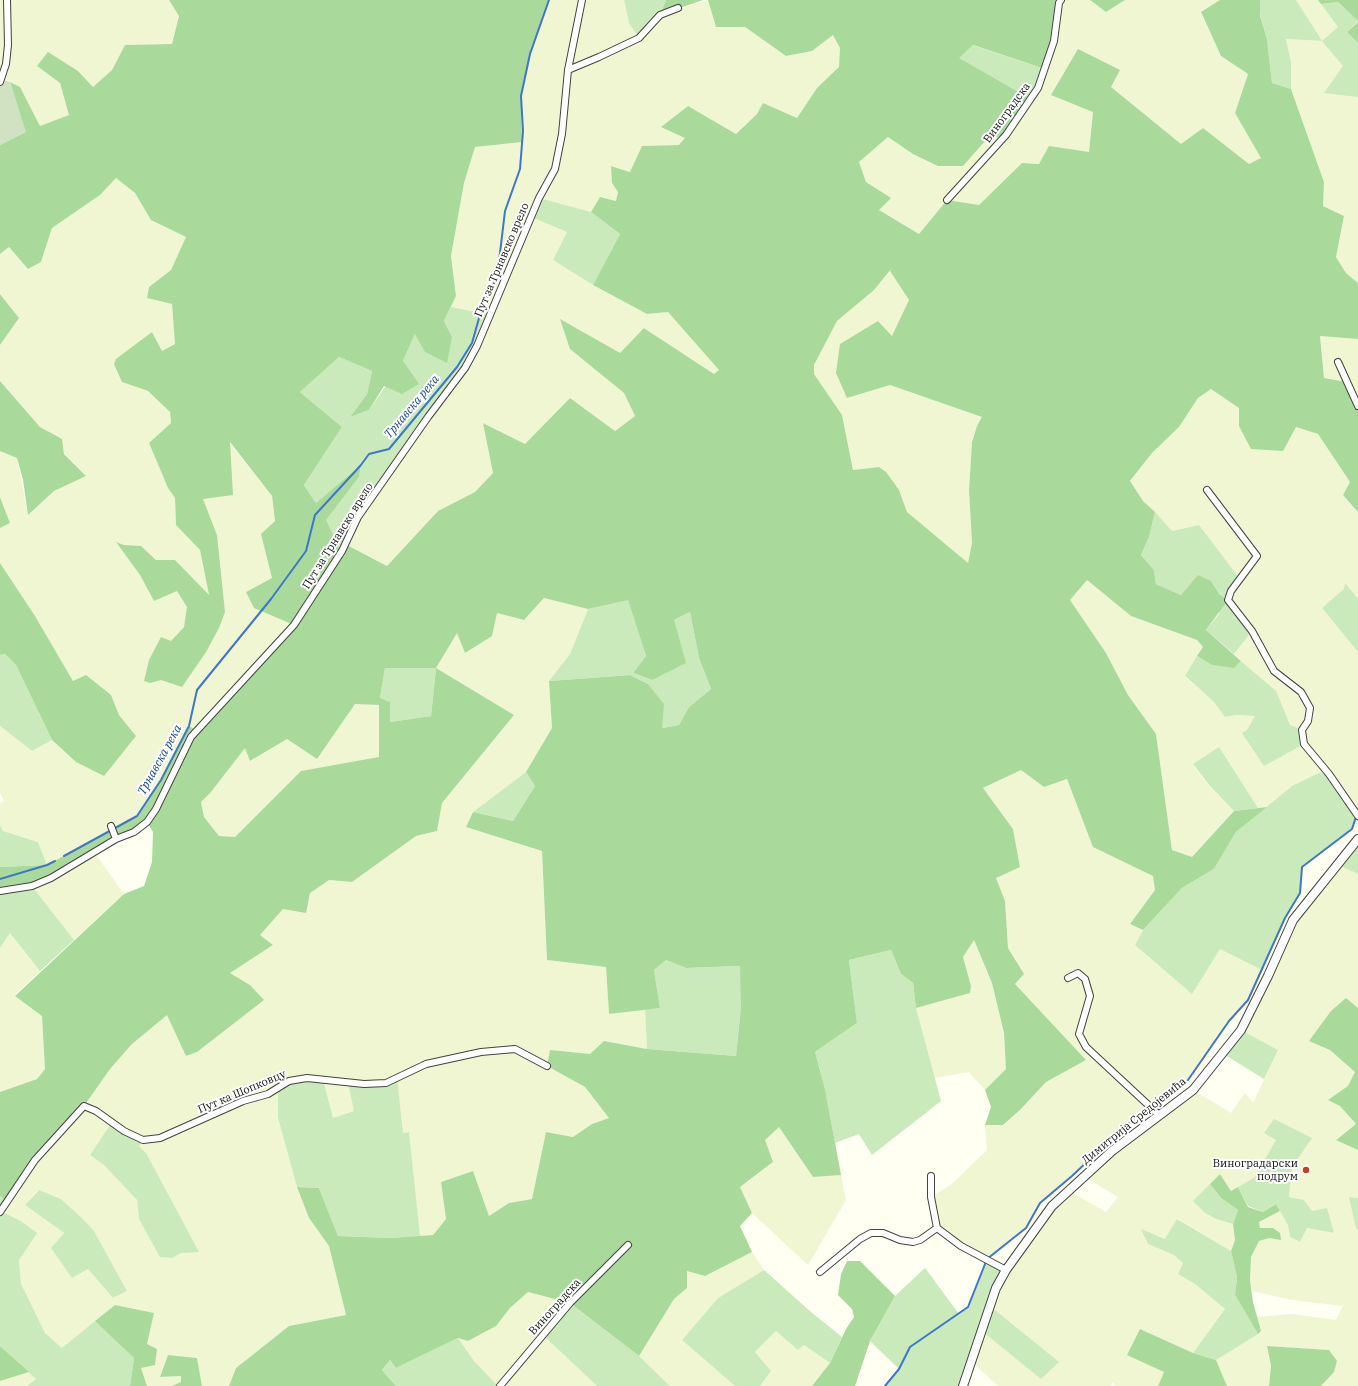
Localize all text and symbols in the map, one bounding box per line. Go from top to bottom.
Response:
street label: Виноградска [981,80,1033,146]
street label: Пут за Трнавско врело [472,201,532,319]
water label: Трнавска река [381,372,443,442]
street label: Пут за Трнавско врело [300,481,376,591]
water label: Трнавска река [135,722,185,798]
street label: Пут ка Шопковцу [196,1068,288,1116]
street label: Димитрија Средојевића [1079,1075,1189,1167]
place label: Виноградарски подрум [1213,1157,1298,1183]
marker: Виноградарски подрум [1301,1165,1311,1175]
street label: Виноградска [526,1276,584,1338]

